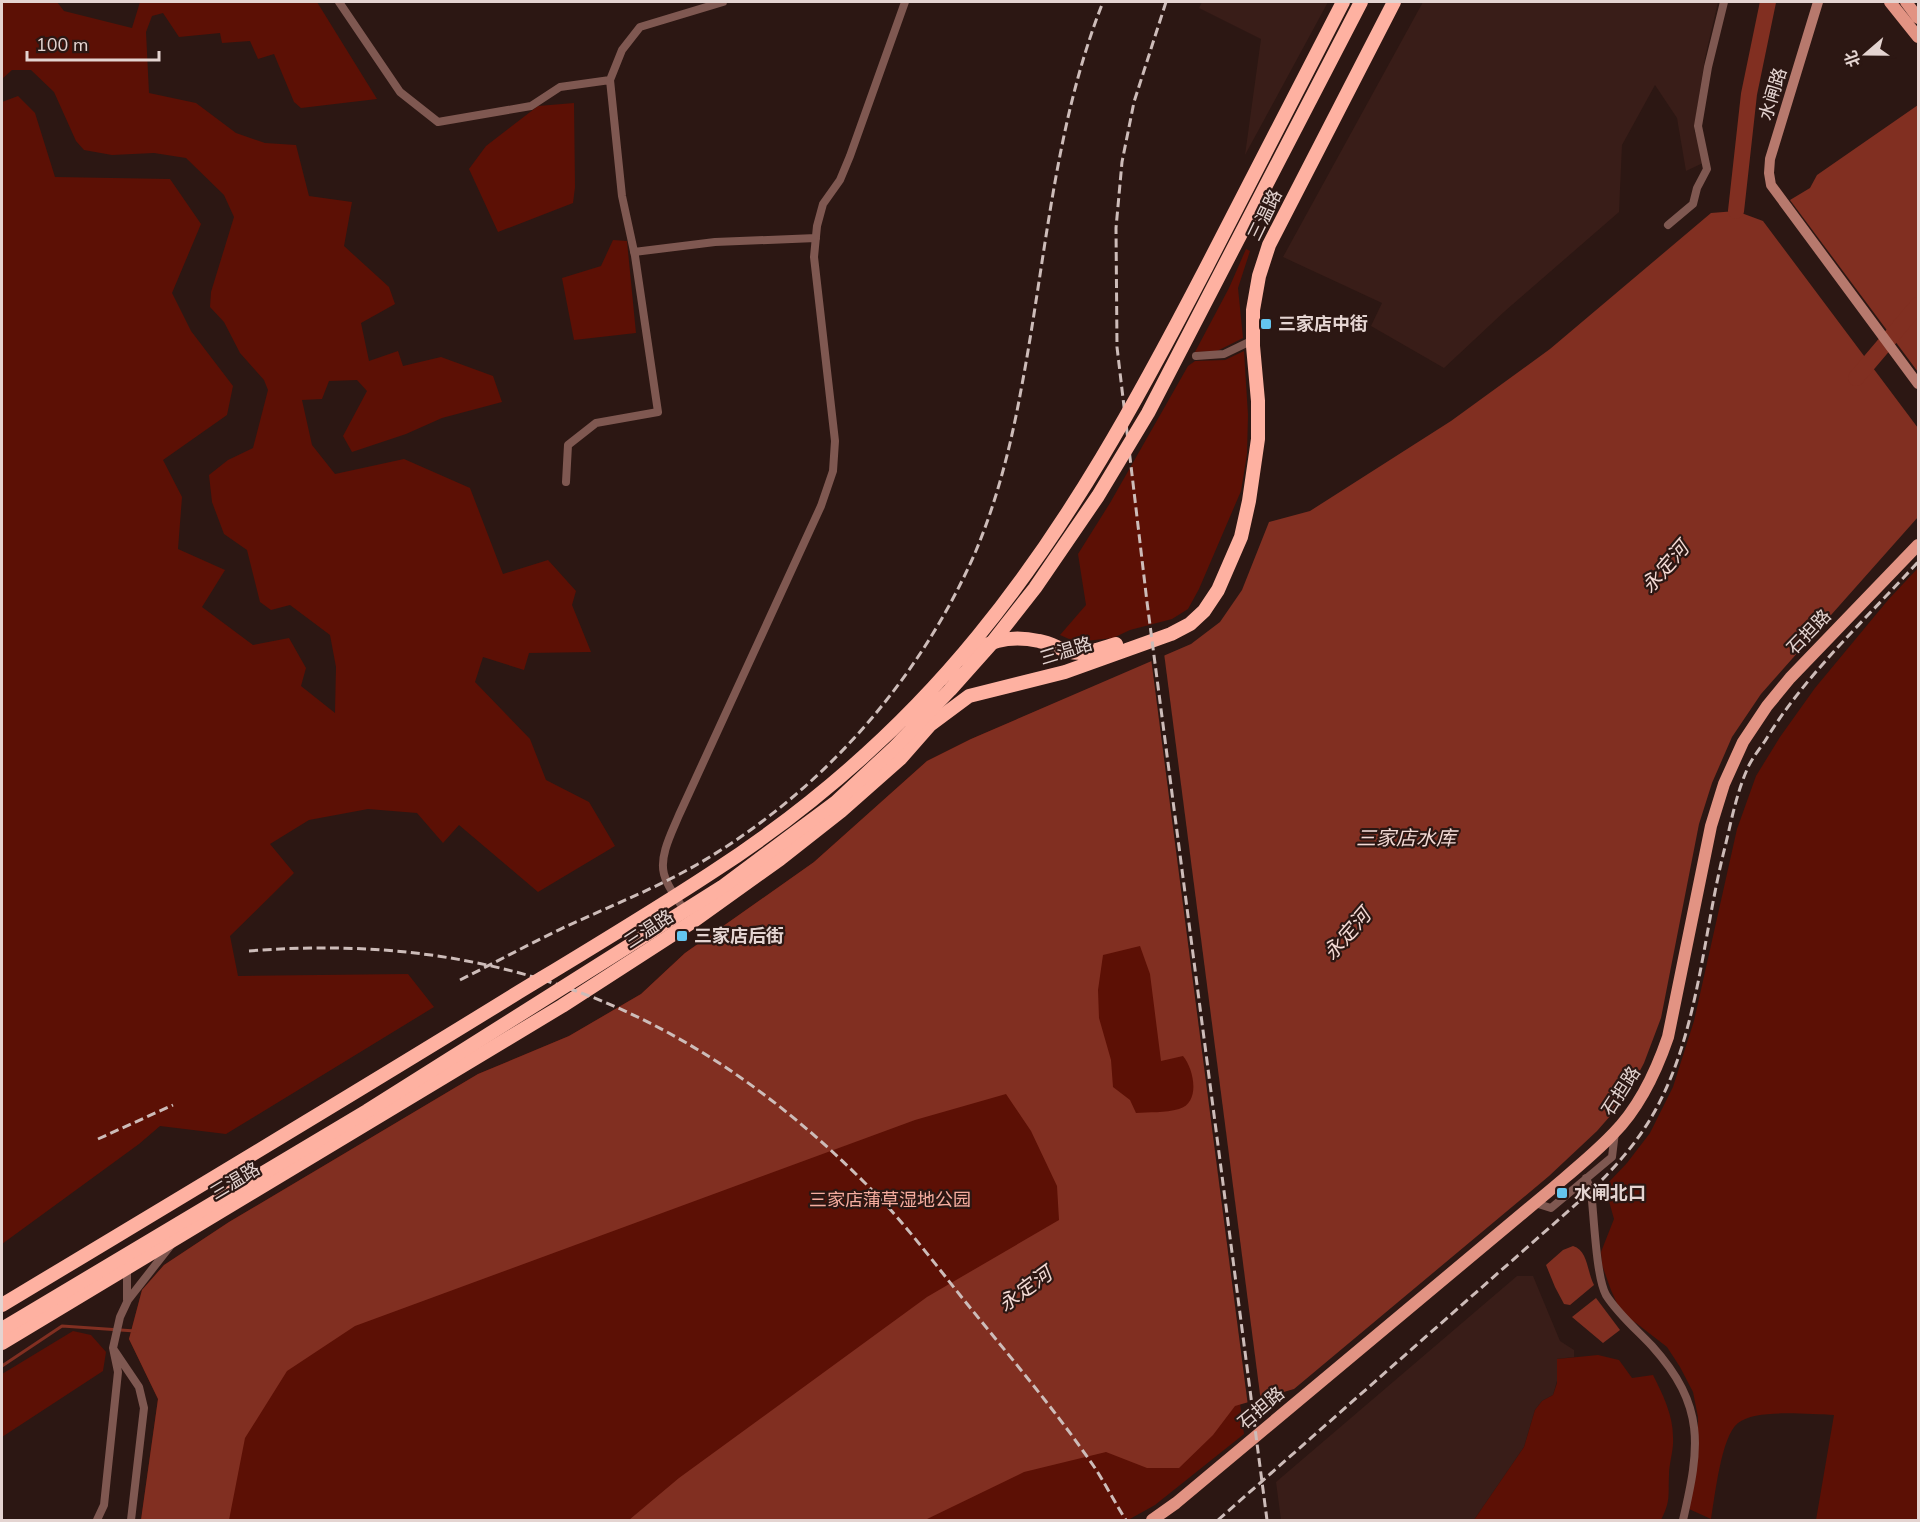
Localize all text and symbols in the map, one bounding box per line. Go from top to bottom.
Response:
scale bar [27,24,159,62]
north arrow [1836,24,1896,84]
text: 100 m [36,33,88,57]
text: 北 [1840,48,1866,70]
street label: 水闸路 [1754,65,1792,123]
street label: 三温路 [1242,185,1288,245]
place label: 三家店中街 [1278,312,1368,336]
marker: 三家店中街 [1259,317,1273,331]
water label: 永定河 [1636,533,1698,599]
street label: 石担路 [1782,604,1836,660]
street label: 三温路 [1037,632,1095,670]
water label: 三家店水库 [1356,825,1459,852]
water label: 永定河 [1318,900,1380,966]
street label: 三温路 [620,904,678,954]
place label: 三家店后街 [694,924,784,948]
marker: 三家店后街 [675,929,689,943]
street label: 石担路 [1596,1062,1646,1120]
street label: 三温路 [206,1157,264,1205]
place label: 水闸北口 [1574,1181,1646,1205]
marker: 水闸北口 [1555,1186,1569,1200]
park label: 三家店蒲草湿地公园 [809,1188,971,1212]
water label: 永定河 [993,1258,1061,1318]
street label: 石担路 [1233,1381,1289,1435]

